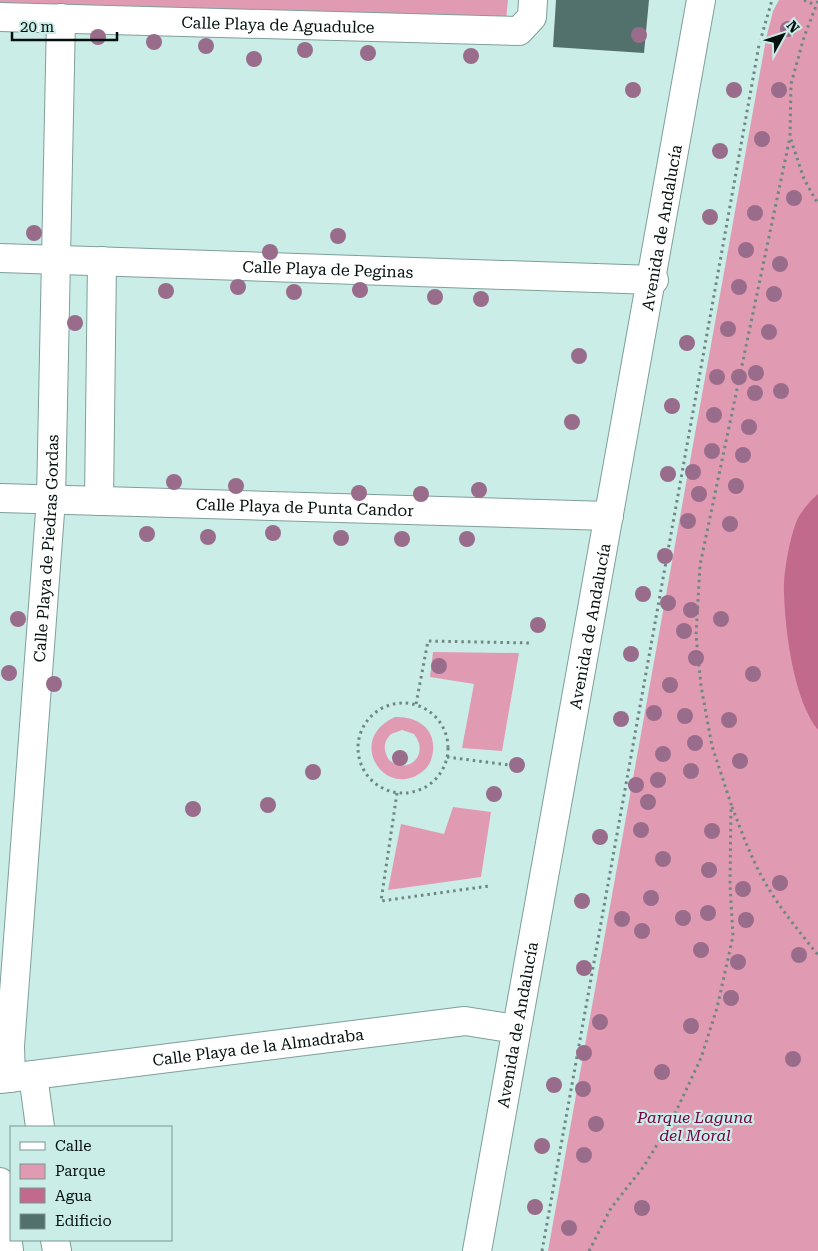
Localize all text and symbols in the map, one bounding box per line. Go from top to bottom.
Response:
scale bar [12,10,118,42]
north arrow [758,10,808,60]
street label: Calle Playa de Aguadulce [181,12,375,37]
text: N [783,17,803,36]
text: 20 m [20,18,55,36]
street label: Avenida de Andalucía [637,143,685,312]
street label: Calle Playa de Peginas [242,257,414,281]
street label: Calle Playa de Piedras Gordas [29,434,62,663]
street label: Calle Playa de Punta Candor [196,494,415,520]
street label: Avenida de Andalucía [565,541,614,711]
street label: Avenida de Andalucía [493,940,542,1109]
street label: Calle Playa de la Almadraba [151,1024,365,1069]
park label: Parque Laguna del Moral [636,1108,753,1145]
legend [10,1126,172,1241]
text: Calle [55,1137,91,1155]
text: Parque [55,1162,106,1180]
text: Agua [55,1187,92,1205]
text: Edificio [55,1212,112,1230]

